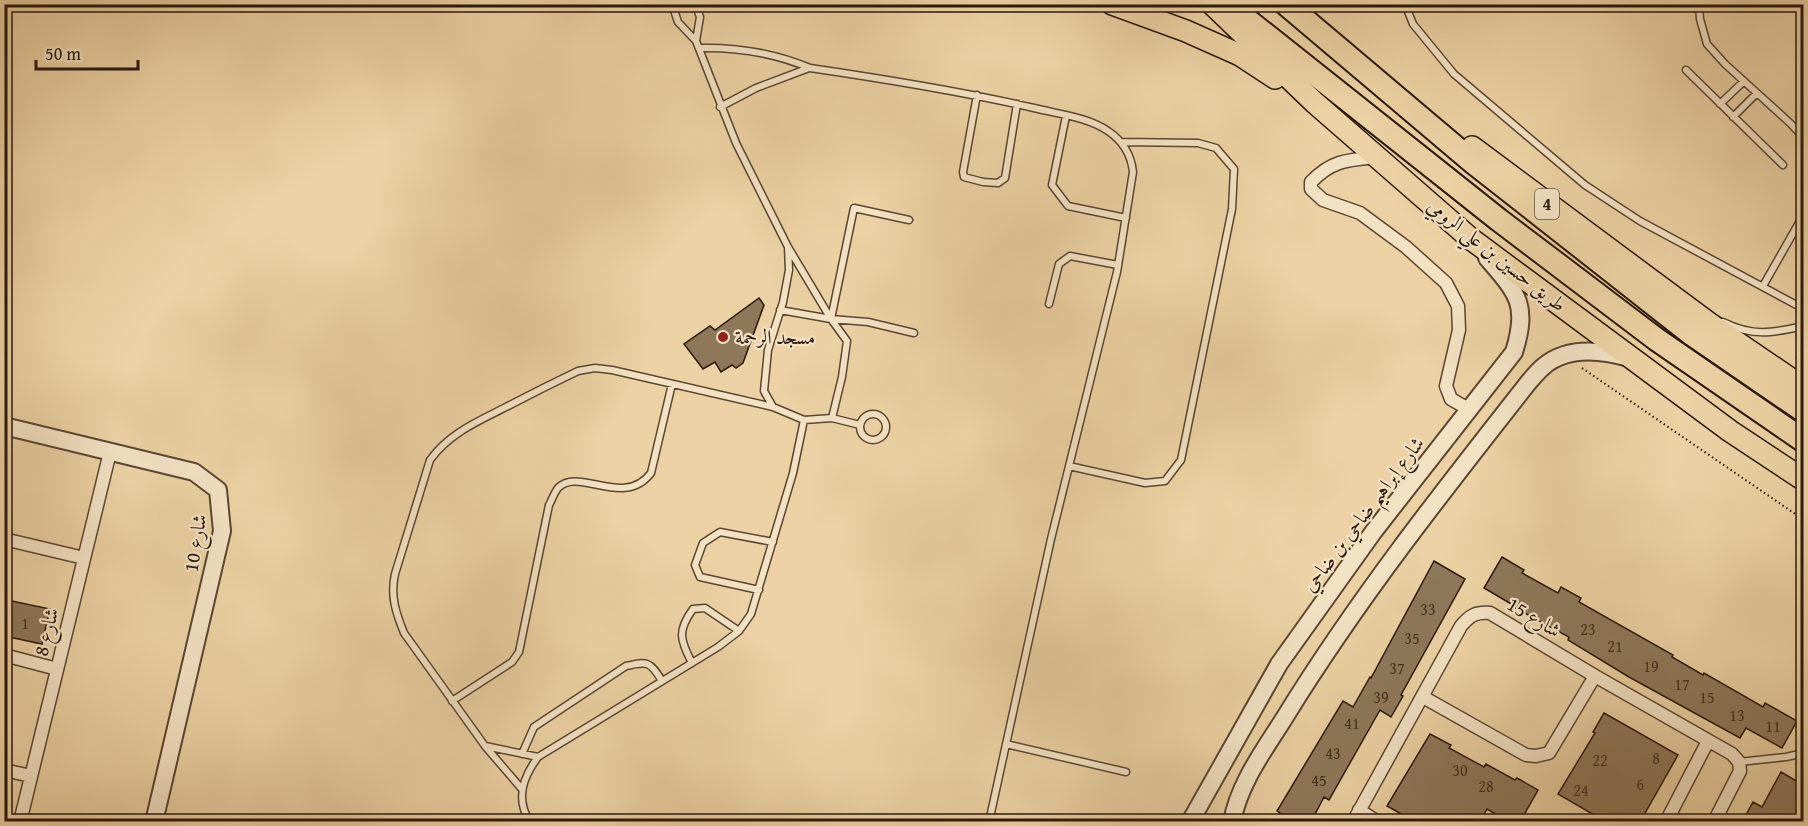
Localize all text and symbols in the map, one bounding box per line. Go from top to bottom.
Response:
scale bar [36,33,138,71]
text: 50 m [45,40,81,67]
road number: 4 [1535,189,1559,219]
street label: طريق حسين بن علي الرومي [1418,191,1573,323]
place label: مسجد الرحمة [735,322,815,351]
marker: مسجد الرحمة [716,330,730,344]
street label: شارع إبراهيم ضاحي بن ضاحي [1294,430,1436,601]
street label: شارع 10 [176,512,217,575]
street label: شارع 15 [1500,589,1567,647]
house number: 33 [1420,597,1436,621]
street label: شارع 8 [26,605,69,660]
house number: 1 [21,611,29,635]
house number: 23 [1580,617,1596,641]
house number: 35 [1404,626,1420,650]
house number: 21 [1607,634,1623,658]
house number: 19 [1643,654,1659,678]
house number: 37 [1389,656,1405,680]
house number: 17 [1674,672,1690,696]
house number: 39 [1373,685,1389,709]
house number: 15 [1699,685,1715,709]
house number: 13 [1729,703,1745,727]
house number: 41 [1344,711,1360,735]
house number: 11 [1765,714,1781,738]
house number: 43 [1325,741,1341,765]
house number: 8 [1652,746,1660,770]
house number: 22 [1592,748,1608,772]
house number: 30 [1452,758,1468,782]
house number: 45 [1311,768,1327,792]
house number: 6 [1636,772,1644,796]
house number: 28 [1478,774,1494,798]
house number: 24 [1573,778,1589,802]

